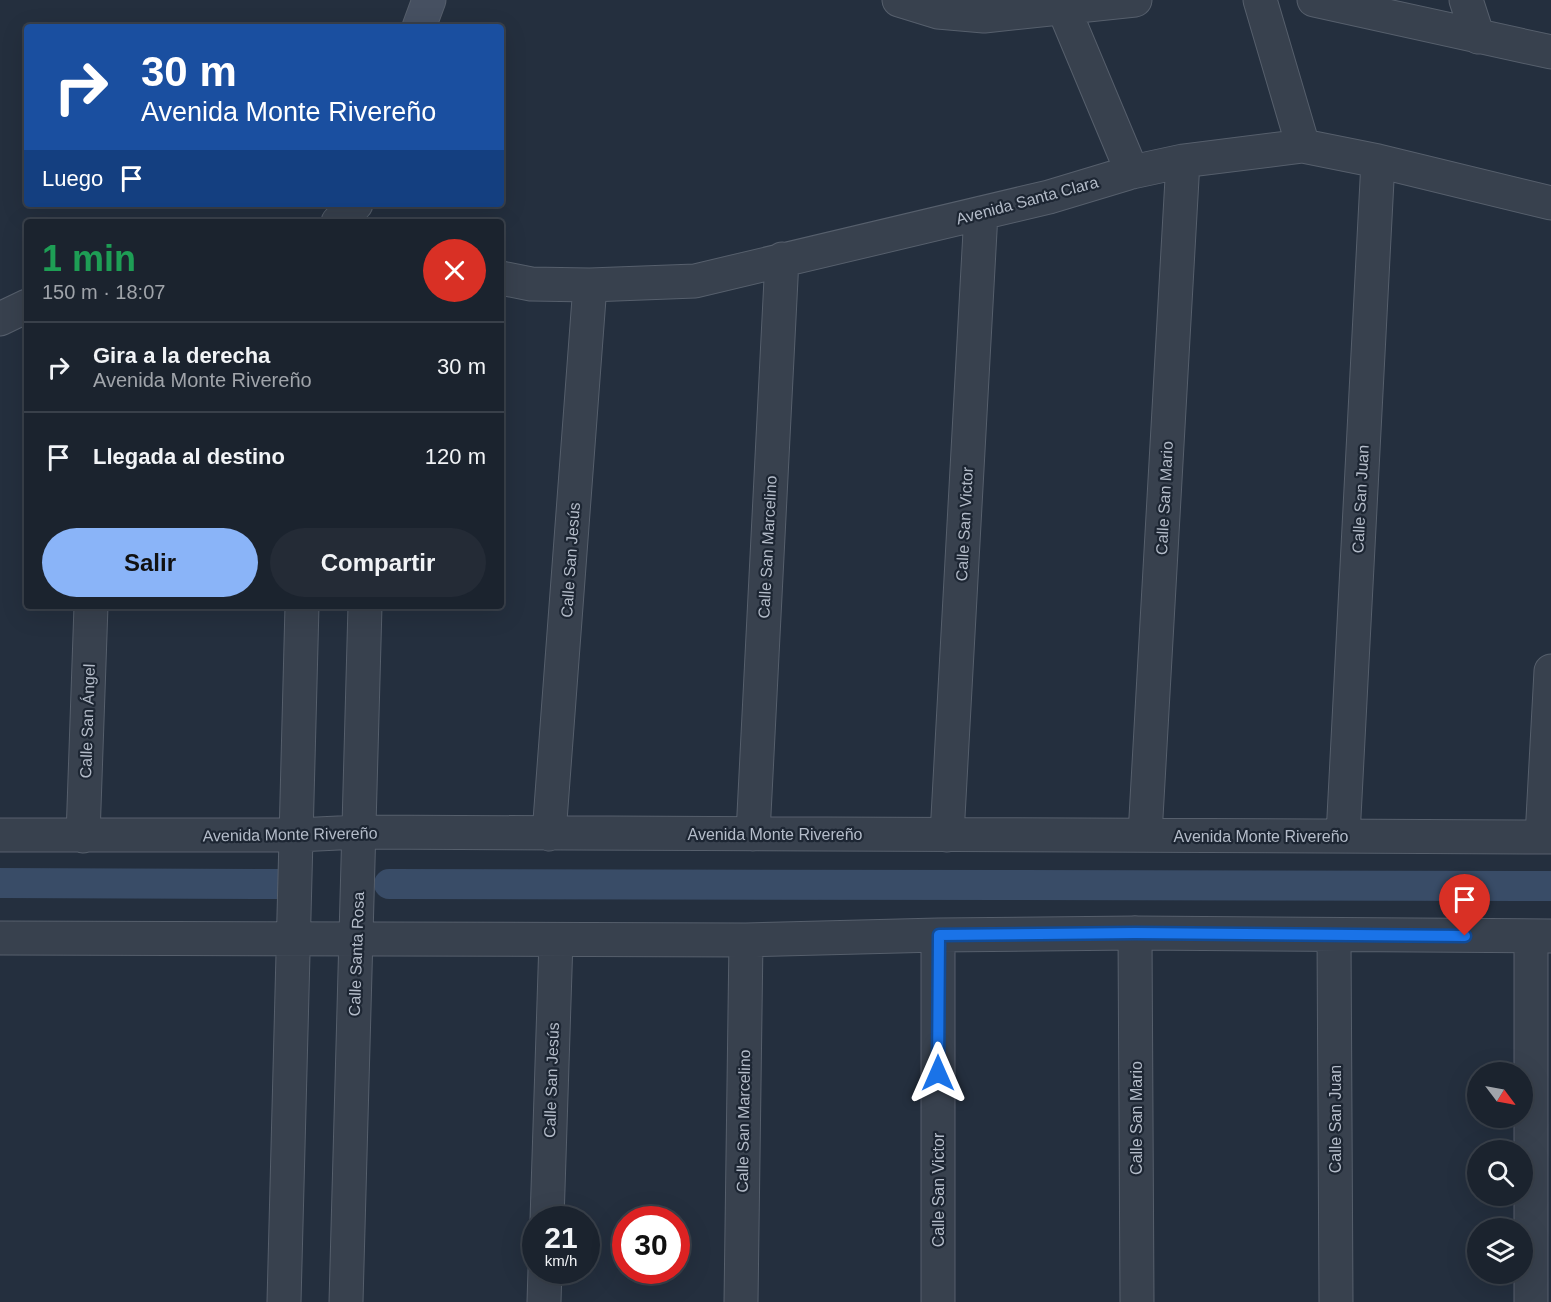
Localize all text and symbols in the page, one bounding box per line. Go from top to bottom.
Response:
icon: right [42,48,120,126]
text: 30 m [141,48,237,95]
text: Avenida Monte Rivereño [141,97,436,127]
icon: arrive [115,162,148,195]
text: Luego [42,166,103,191]
street label: Avenida Santa Clara [954,173,1100,228]
text: 1 min [42,238,136,279]
button: close [423,239,486,302]
text: 150 m · 18:07 [42,281,165,303]
text: Gira a la derecha [93,343,270,368]
icon: right [42,351,75,384]
text: 30 m [437,354,486,379]
text: Avenida Monte Rivereño [93,369,312,391]
icon: arrive [42,441,75,474]
street label: Calle San Mario [1153,441,1176,555]
text: Llegada al destino [93,444,285,469]
text: 120 m [425,444,486,469]
street label: Calle San Juan [1349,444,1372,554]
street label: Calle San Victor [953,466,976,582]
street label: Calle San Marcelino [755,475,780,619]
street label: Calle San Jesús [558,502,583,618]
button: Salir [42,528,258,597]
button: Compartir [270,528,486,597]
street label: Calle San Ángel [76,663,98,779]
street label: Avenida Monte Rivereño [202,824,378,845]
street label: Avenida Monte Rivereño [688,826,863,843]
street label: Avenida Monte Rivereño [1174,828,1349,845]
pin [1439,874,1490,936]
icon: arrive [1448,883,1481,916]
street label: Calle Santa Rosa [346,891,367,1017]
street label: Calle San Jesús [541,1022,562,1138]
position arrow [906,1041,970,1105]
street label: Calle San Marcelino [734,1049,753,1193]
street label: Calle San Mario [1128,1061,1145,1175]
north arrow [1467,1062,1533,1128]
map controls [1467,1062,1533,1284]
street label: Calle San Juan [1327,1065,1344,1173]
street label: Calle San Victor [930,1132,947,1247]
button: search [1467,1140,1533,1206]
speed limit sign: 30 [612,1206,690,1284]
button: layers [1467,1218,1533,1284]
text: 21 [544,1221,578,1254]
text: km/h [545,1252,577,1269]

